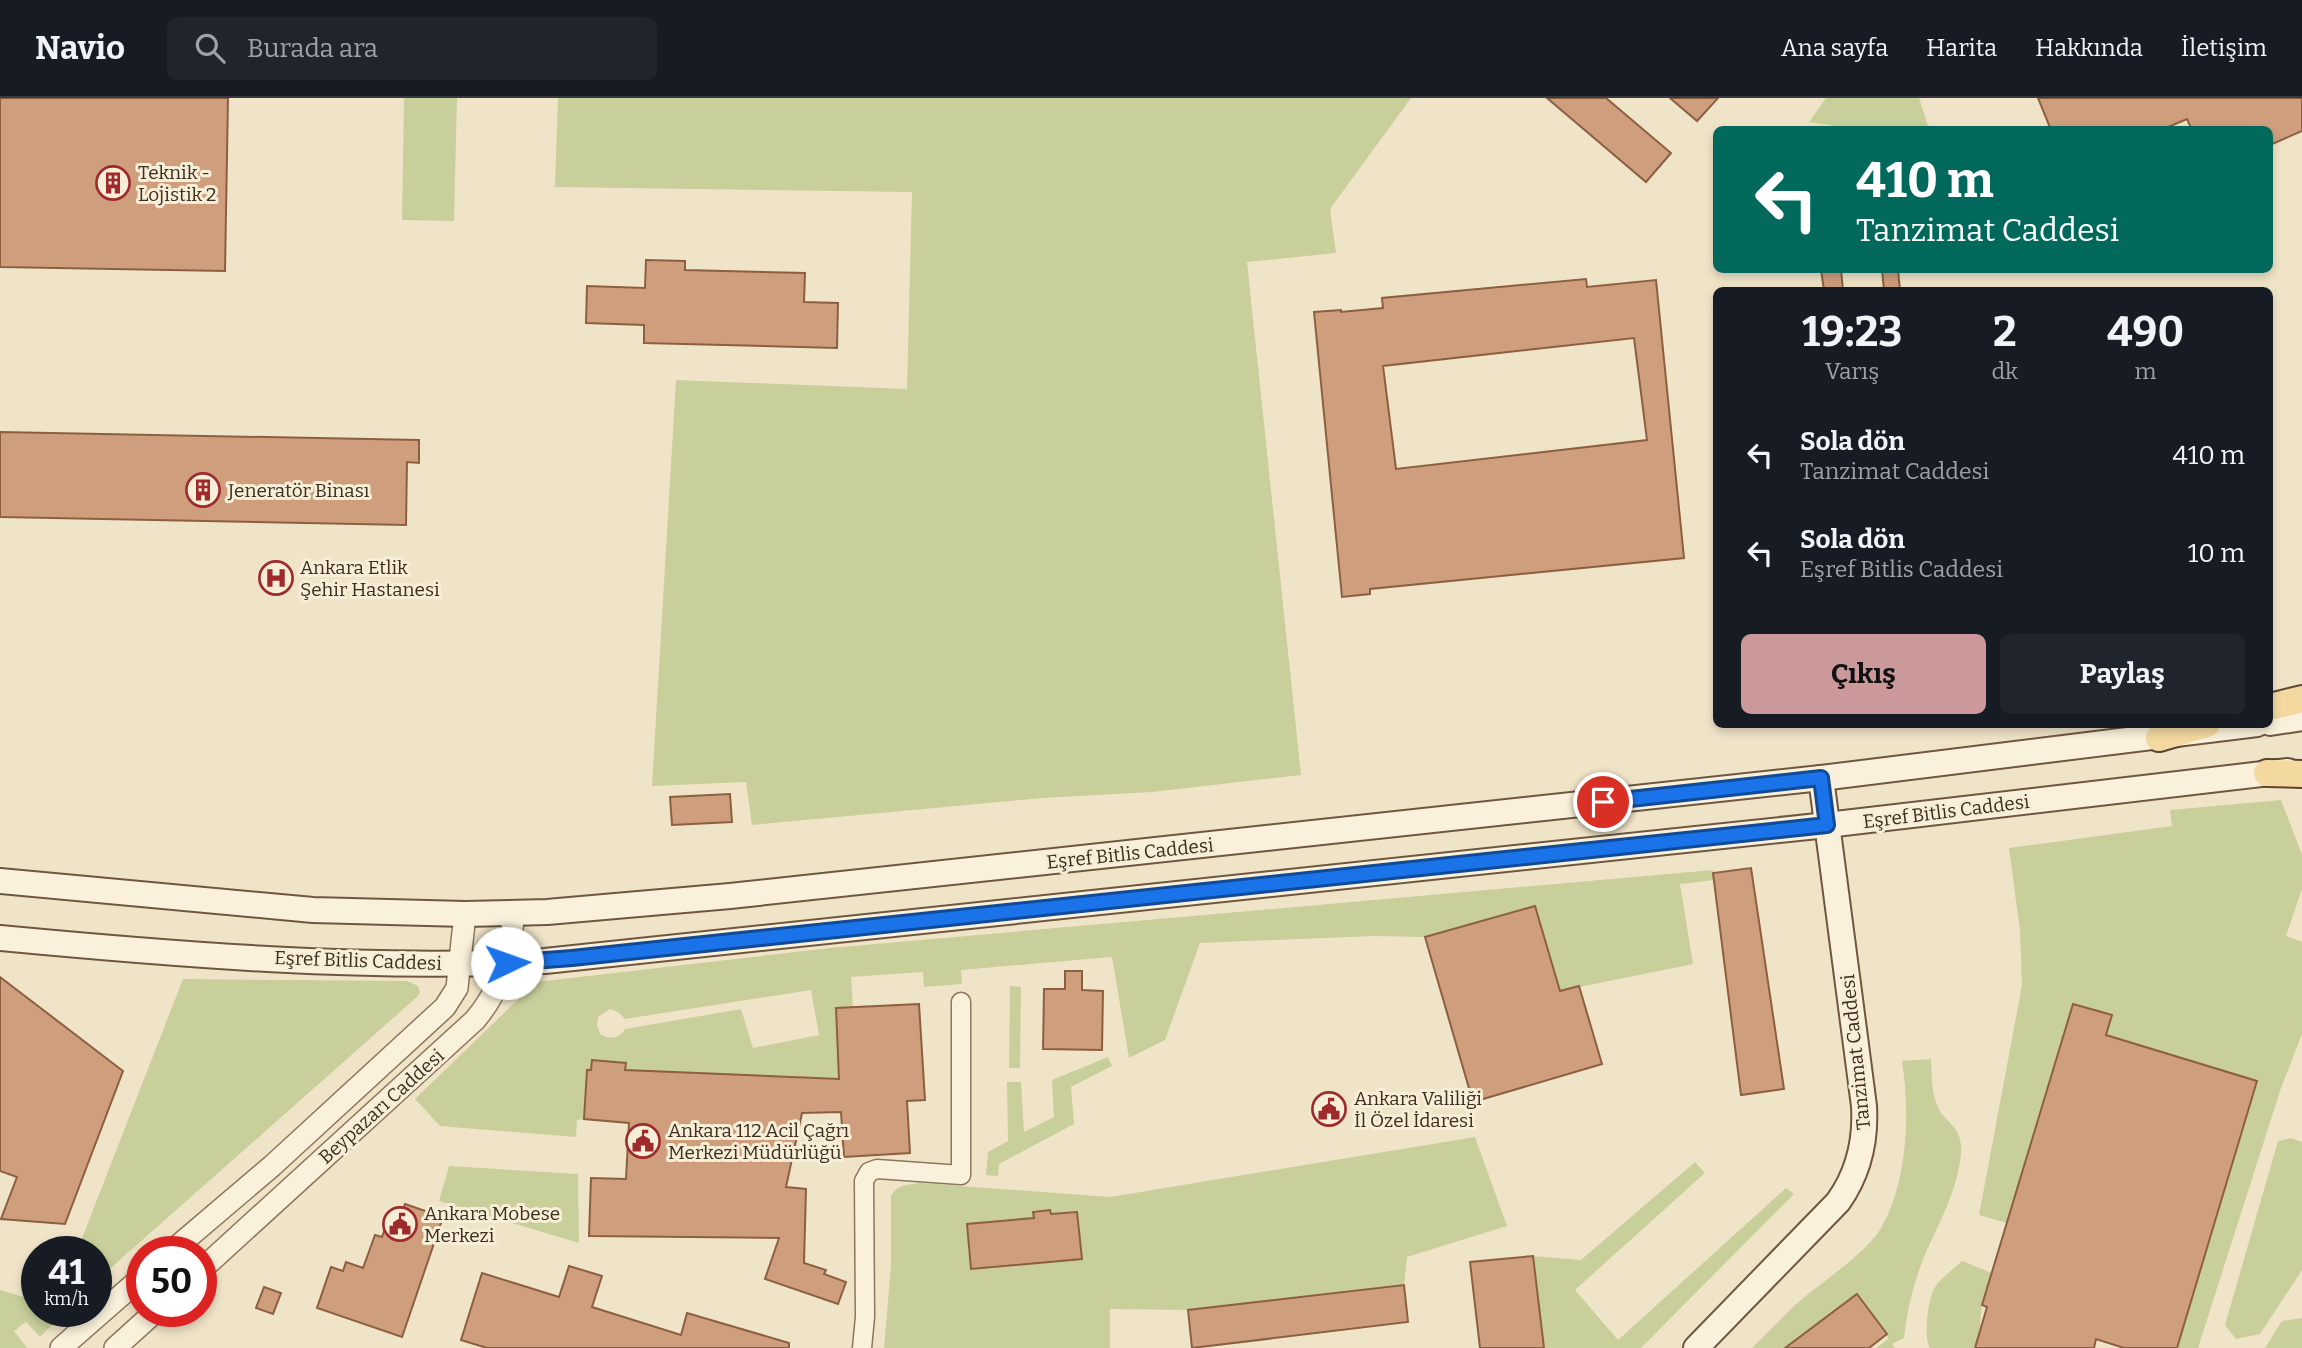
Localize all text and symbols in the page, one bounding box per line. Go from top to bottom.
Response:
search box [167,17,657,80]
text: Navio [35,28,125,68]
icon: search [191,29,229,67]
text: Burada ara [247,33,378,64]
text: Ana sayfa [1781,34,1888,62]
text: Harita [1926,34,1997,62]
text: Hakkında [2035,34,2143,62]
text: İletişim [2181,34,2267,62]
text: 410 m [1856,151,1994,210]
icon: left [1741,154,1832,245]
place label: Teknik - Lojistik 2 [138,161,216,206]
building icon: Teknik - Lojistik 2 [94,164,132,202]
text: Tanzimat Caddesi [1856,211,2119,249]
text: 19:23 [1802,307,1903,357]
text: 2 [1993,307,2017,357]
text: 490 [2107,307,2184,357]
text: Varış [1825,357,1879,385]
text: dk [1991,357,2018,385]
text: m [2135,357,2157,385]
text: Sola dön [1800,426,1905,457]
icon: left [1741,436,1779,474]
text: 410 m [2173,440,2245,471]
text: Tanzimat Caddesi [1800,457,1989,485]
building icon: Jeneratör Binası [184,471,222,509]
place label: Jeneratör Binası [227,479,370,502]
text: Sola dön [1800,524,1905,555]
icon: left [1741,534,1779,572]
text: 10 m [2188,538,2245,569]
text: Eşref Bitlis Caddesi [1800,555,2003,583]
place label: Ankara Etlik Şehir Hastanesi [300,556,440,601]
hospital icon: Ankara Etlik Şehir Hastanesi [257,559,295,597]
button: Çıkış [1741,634,1986,714]
button: Paylaş [2000,634,2245,714]
pin [1573,772,1633,832]
icon: arrive [1584,783,1622,821]
street label: Eşref Bitlis Caddesi [1861,790,2031,833]
street label: Eşref Bitlis Caddesi [1045,833,1215,874]
position arrow [470,926,544,1000]
street label: Eşref Bitlis Caddesi [274,946,443,975]
street label: Tanzimat Caddesi [1836,973,1875,1131]
street label: Beypazarı Caddesi [314,1044,449,1169]
place label: Ankara Valiliği İl Özel İdaresi [1354,1087,1482,1132]
public building icon: Ankara Valiliği İl Özel İdaresi [1310,1090,1348,1128]
place label: Ankara 112 Acil Çağrı Merkezi Müdürlüğü [668,1119,850,1164]
public building icon: Ankara 112 Acil Çağrı Merkezi Müdürlüğü [624,1122,662,1160]
place label: Ankara Mobese Merkezi [424,1202,560,1247]
public building icon: Ankara Mobese Merkezi [381,1205,419,1243]
speed limit sign: 50 [126,1236,217,1327]
text: 41 [48,1251,85,1293]
text: km/h [44,1288,89,1310]

